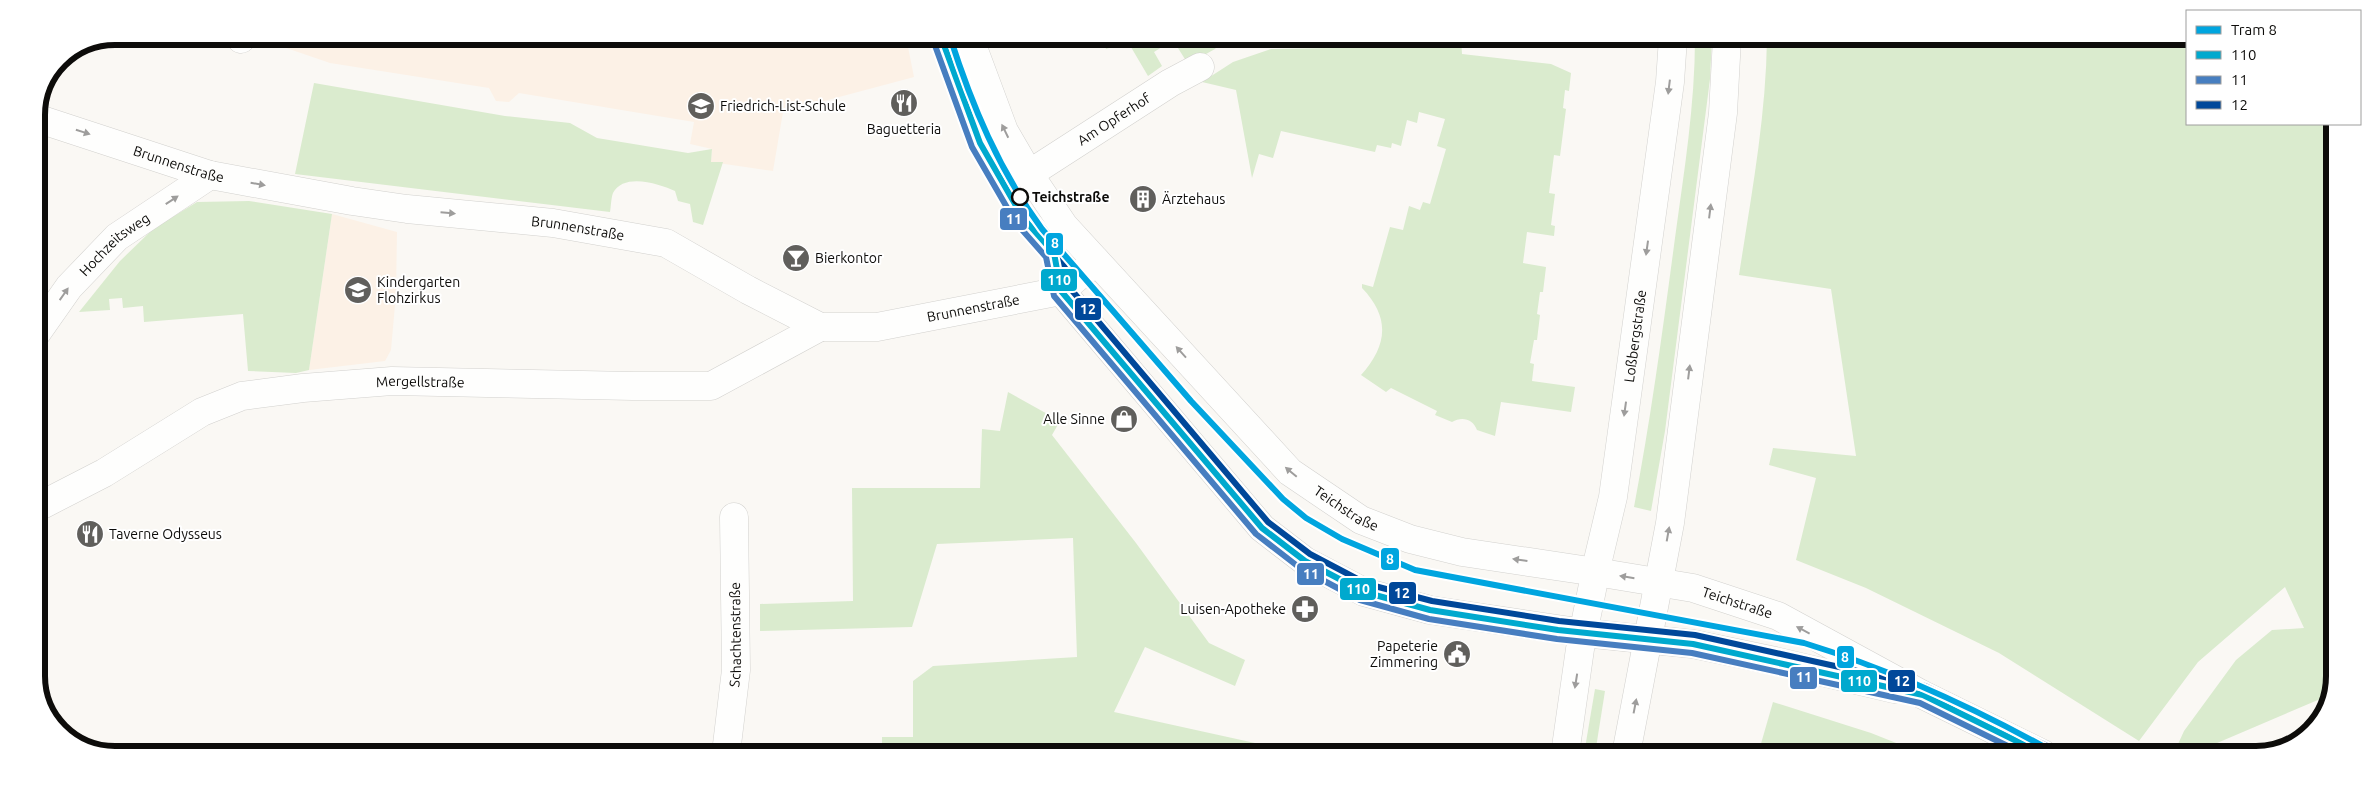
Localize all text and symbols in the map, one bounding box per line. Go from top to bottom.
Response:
legend [2186,10,2361,125]
text: Tram 8 [2231,21,2277,38]
text: 110 [2231,46,2256,63]
text: 11 [2231,71,2248,88]
one-way arrow [1665,79,1673,95]
restaurant icon: Baguetteria [889,88,919,118]
street label: Am Opferhof [1074,90,1154,149]
school or university icon: Friedrich-List-Schule [686,91,716,121]
text: 12 [2231,96,2248,113]
place label: Friedrich-List-Schule [720,98,846,114]
place label: Baguetteria [867,121,941,137]
one-way arrow [1001,124,1009,139]
one-way arrow [75,129,90,137]
street label: Brunnenstraße [131,142,225,185]
one-way arrow [251,180,267,188]
building icon: Ärztehaus [1128,184,1158,214]
marker: Teichstraße [1011,188,1029,206]
place label: Teichstraße [1032,189,1109,205]
place label: Ärztehaus [1162,191,1225,207]
one-way arrow [165,195,179,205]
one-way arrow [1706,203,1714,219]
line badge: 11 [999,207,1028,231]
one-way arrow [440,209,456,217]
street label: Hochzeitsweg [76,210,153,279]
text: 11 [1006,211,1022,227]
street label: Brunnenstraße [531,213,626,243]
line badge: 8 [1045,232,1064,256]
text: 8 [1051,235,1059,251]
one-way arrow [1643,240,1651,256]
bar icon: Bierkontor [781,243,811,273]
place label: Bierkontor [815,250,883,266]
line badge: 110 [1040,268,1078,292]
text: 110 [1047,272,1071,288]
place label: Kindergarten Flohzirkus [377,274,460,306]
school or university icon: Kindergarten Flohzirkus [343,275,373,305]
one-way arrow [59,288,70,301]
street label: Loßbergstraße [1621,289,1649,383]
street label: Brunnenstraße [925,291,1021,325]
line badge: 12 [1074,297,1102,321]
text: 12 [1080,301,1096,317]
one-way arrow [1175,347,1187,359]
one-way arrow [1685,364,1693,380]
street label: Mergellstraße [375,373,465,391]
one-way arrow [1621,401,1629,417]
shop icon: Alle Sinne [1109,404,1139,434]
place label: Alle Sinne [1043,411,1105,427]
one-way arrow [1285,467,1297,478]
street label: Teichstraße [1311,483,1381,534]
restaurant icon: Taverne Odysseus [75,519,105,549]
one-way arrow [1664,525,1672,541]
place label: Taverne Odysseus [109,526,222,542]
line badge: 8 [1380,547,1400,571]
text: 8 [1386,551,1394,567]
one-way arrow [1512,556,1528,564]
line badge: 11 [1296,562,1325,586]
text: 11 [1303,566,1319,582]
one-way arrow [1619,572,1635,580]
line badge: 110 [1339,577,1377,601]
text: 110 [1346,581,1370,597]
line badge: 12 [1388,581,1417,605]
street label: Schachtenstraße [726,582,744,688]
street label: Teichstraße [1700,584,1775,622]
text: 12 [1394,585,1410,601]
pharmacy icon: Luisen-Apotheke [1290,594,1320,624]
place label: Luisen-Apotheke [1180,601,1286,617]
one-way arrow [1796,626,1811,634]
place label: Papeterie Zimmering [1370,638,1438,670]
public building icon: Papeterie Zimmering [1442,639,1472,669]
line badge: 8 [1836,645,1855,669]
text: 8 [1841,649,1849,665]
line badge: 11 [1789,666,1818,690]
text: 11 [1796,669,1812,685]
line badge: 110 [1840,669,1878,693]
line badge: 12 [1887,669,1916,693]
one-way arrow [1571,673,1579,689]
text: 110 [1847,673,1871,689]
text: 12 [1894,673,1910,689]
one-way arrow [1632,698,1640,714]

